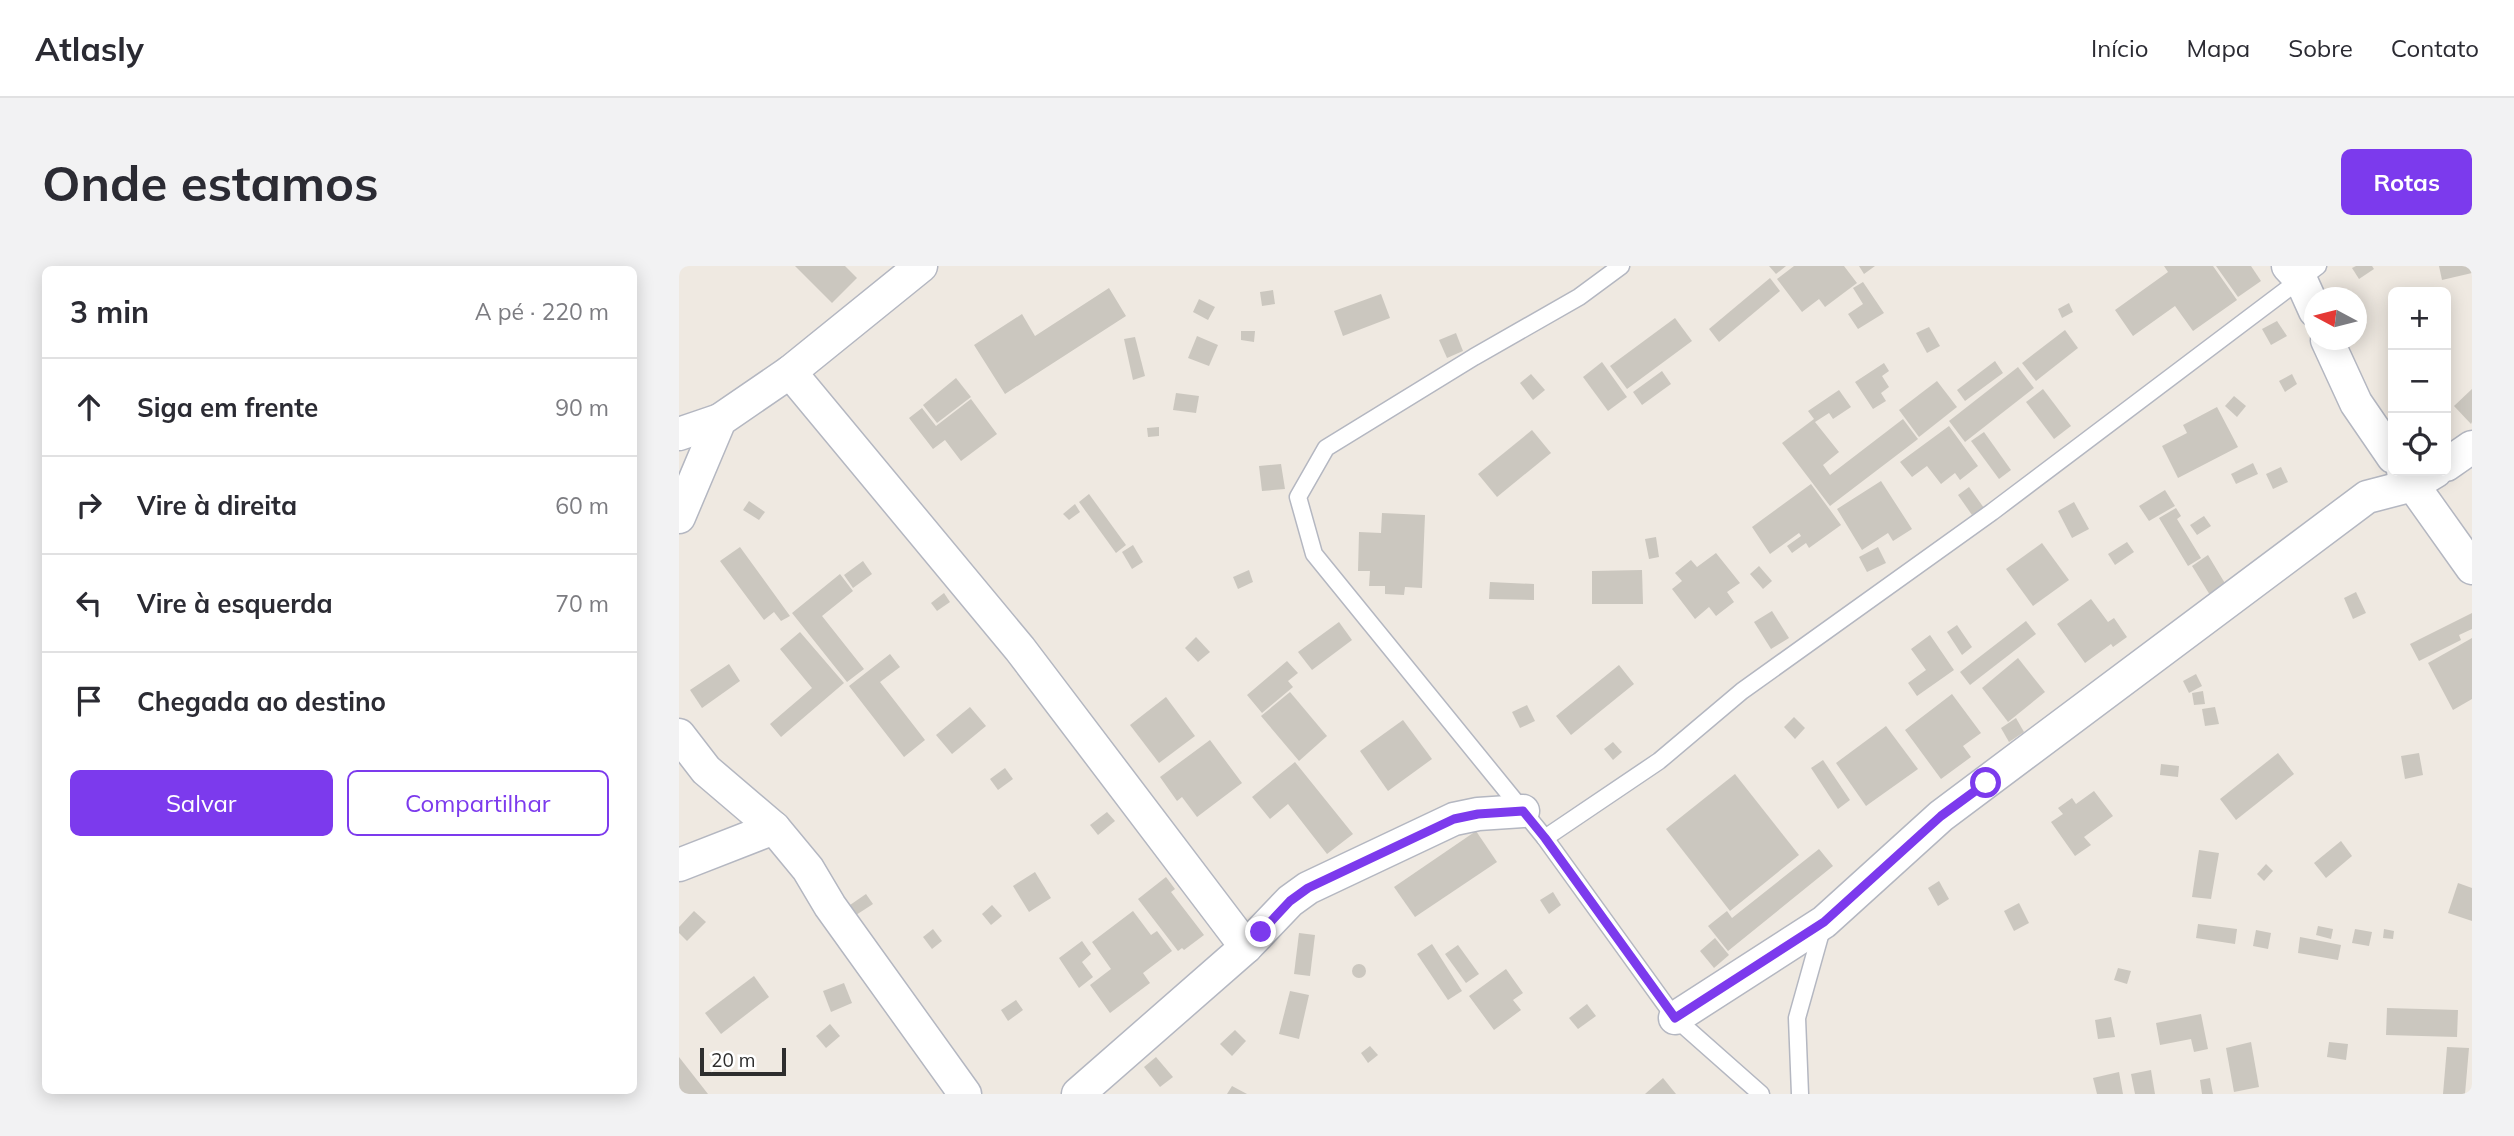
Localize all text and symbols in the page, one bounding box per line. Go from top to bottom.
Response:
text: Atlasly [35,28,144,69]
text: Início [2091,33,2148,63]
text: Mapa [2186,33,2250,63]
text: Sobre [2288,33,2353,63]
text: Contato [2391,33,2479,63]
button: Rotas [2341,149,2472,215]
text: Onde estamos [42,152,378,213]
north arrow [2304,287,2367,350]
map controls [2388,287,2451,476]
button: + [2388,287,2451,350]
text: 3 min [70,293,149,331]
text: A pé · 220 m [475,297,609,326]
button: − [2388,350,2451,413]
icon: ahead [70,388,108,426]
text: Siga em frente [137,391,318,424]
text: 90 m [555,393,609,422]
button: locate [2388,413,2451,476]
icon: right [70,486,108,524]
text: Vire à direita [137,489,297,522]
text: 60 m [555,491,609,520]
icon: left [70,584,108,622]
text: Vire à esquerda [137,587,333,620]
text: 70 m [555,589,609,618]
icon: arrive [70,682,108,720]
text: Chegada ao destino [137,685,386,718]
route start [1970,767,2001,798]
button: Salvar [70,770,333,836]
button: Compartilhar [347,770,609,836]
route end [1245,916,1276,947]
scale bar [700,1045,786,1077]
text: 20 m [711,1048,755,1072]

